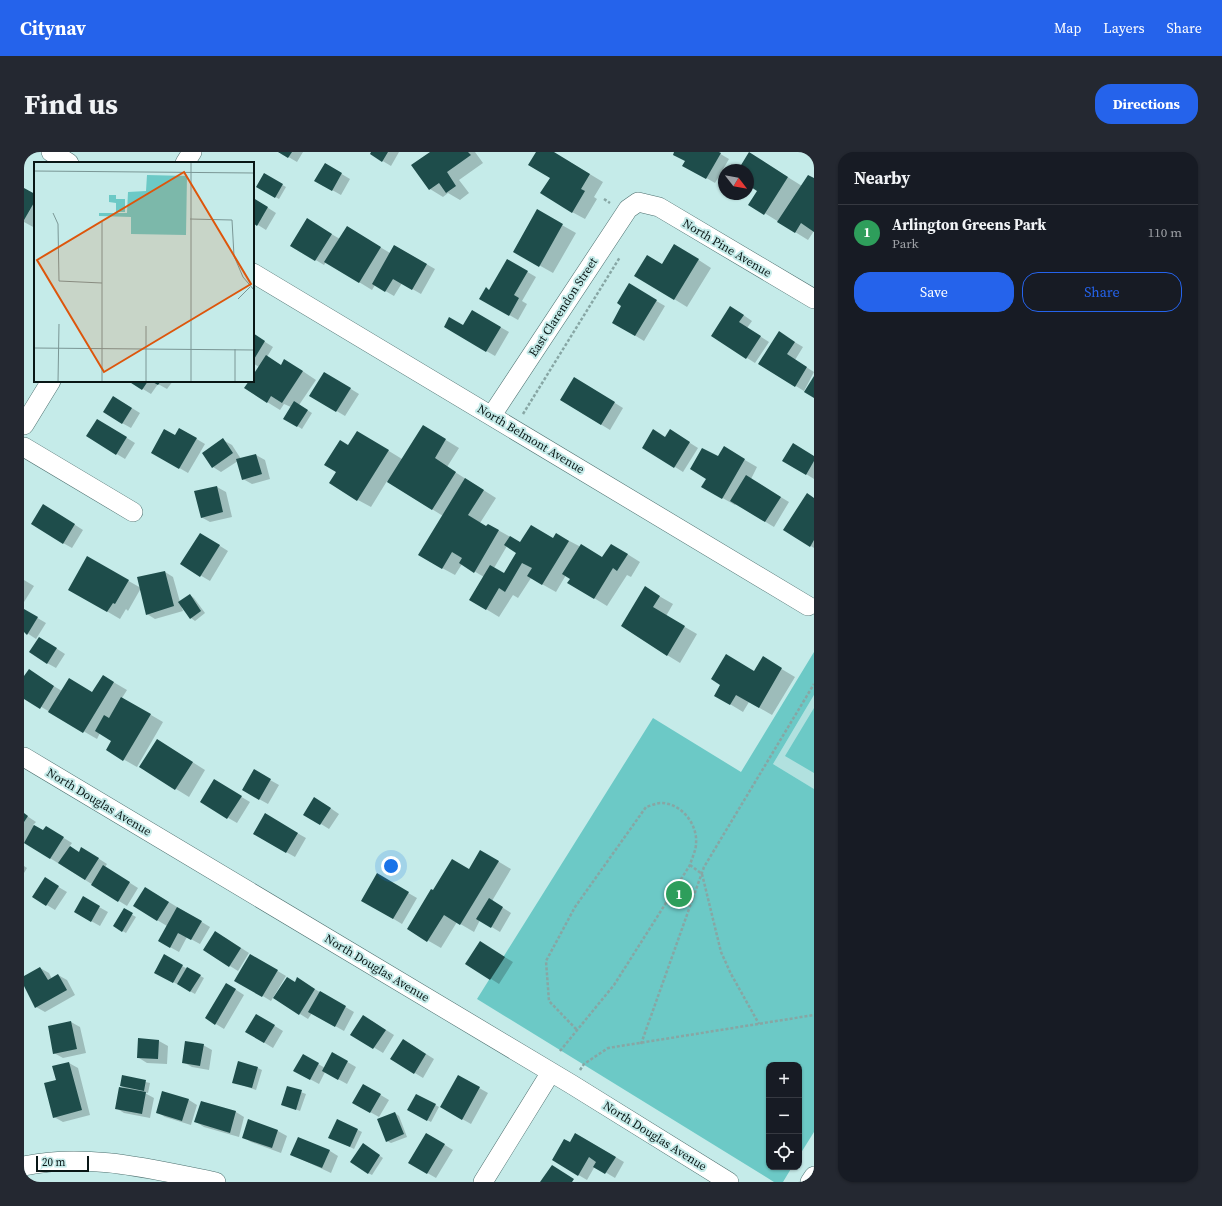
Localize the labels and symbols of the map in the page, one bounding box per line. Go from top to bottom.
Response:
inset map [34,162,254,382]
north arrow [718,164,754,200]
street label: North Pine Avenue [680,215,774,281]
street label: East Clarendon Street [525,254,601,360]
street label: North Belmont Avenue [474,401,588,477]
street label: North Douglas Avenue [44,764,154,840]
your location [381,856,401,876]
pin: 1 [666,879,692,909]
street label: North Douglas Avenue [322,930,432,1006]
street label: North Douglas Avenue [600,1098,710,1174]
scale bar [36,1154,89,1173]

